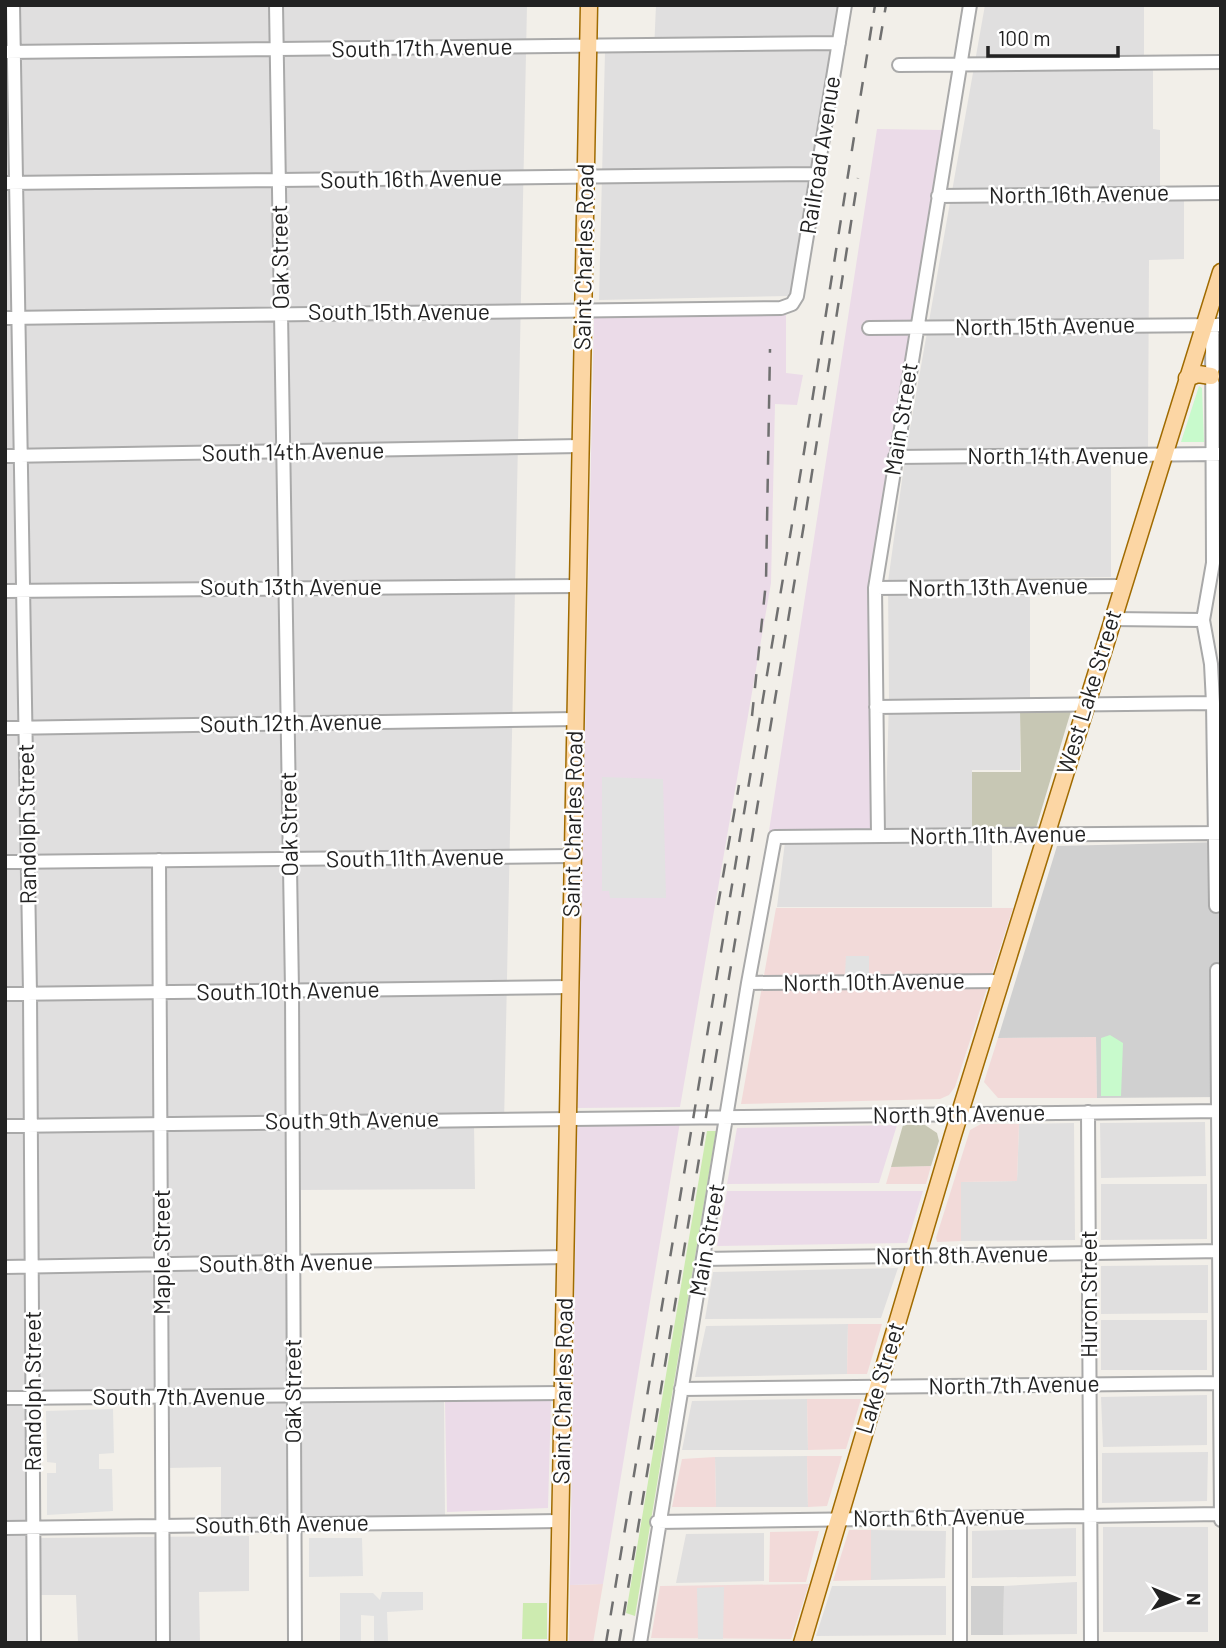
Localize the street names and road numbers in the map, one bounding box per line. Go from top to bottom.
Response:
street label: South 17th Avenue [331,31,513,63]
street label: Railroad Avenue [793,74,845,236]
street label: South 16th Avenue [320,162,502,194]
street label: Saint Charles Road [567,163,599,351]
street label: North 16th Avenue [988,177,1169,209]
street label: Oak Street [264,204,294,310]
street label: South 15th Avenue [308,297,490,325]
street label: North 15th Avenue [955,309,1135,341]
street label: Main Street [877,360,923,477]
street label: South 14th Avenue [201,435,385,467]
street label: North 14th Avenue [967,441,1149,469]
street label: North 13th Avenue [907,570,1088,602]
street label: South 13th Avenue [200,572,382,600]
street label: West Lake Street [1050,606,1126,777]
street label: South 12th Avenue [199,706,382,738]
street label: Saint Charles Road [556,730,588,918]
street label: Randolph Street [11,743,41,905]
street label: Oak Street [273,771,303,877]
street label: North 11th Avenue [909,818,1087,850]
street label: South 11th Avenue [326,841,504,873]
street label: North 10th Avenue [783,965,965,997]
street label: South 10th Avenue [196,974,380,1006]
street label: North 9th Avenue [872,1097,1046,1129]
street label: South 9th Avenue [265,1103,439,1135]
street label: Main Street [682,1181,730,1298]
street label: Maple Street [147,1189,175,1315]
street label: Huron Street [1074,1230,1102,1358]
street label: North 8th Avenue [875,1238,1049,1270]
street label: South 8th Avenue [199,1246,373,1278]
street label: Saint Charles Road [546,1297,578,1485]
street label: Randolph Street [18,1311,46,1471]
street label: Lake Street [849,1318,909,1437]
street label: Oak Street [278,1339,306,1443]
street label: North 7th Avenue [928,1369,1100,1399]
street label: South 7th Avenue [92,1382,266,1410]
street label: North 6th Avenue [853,1500,1025,1532]
street label: South 6th Avenue [195,1507,369,1539]

